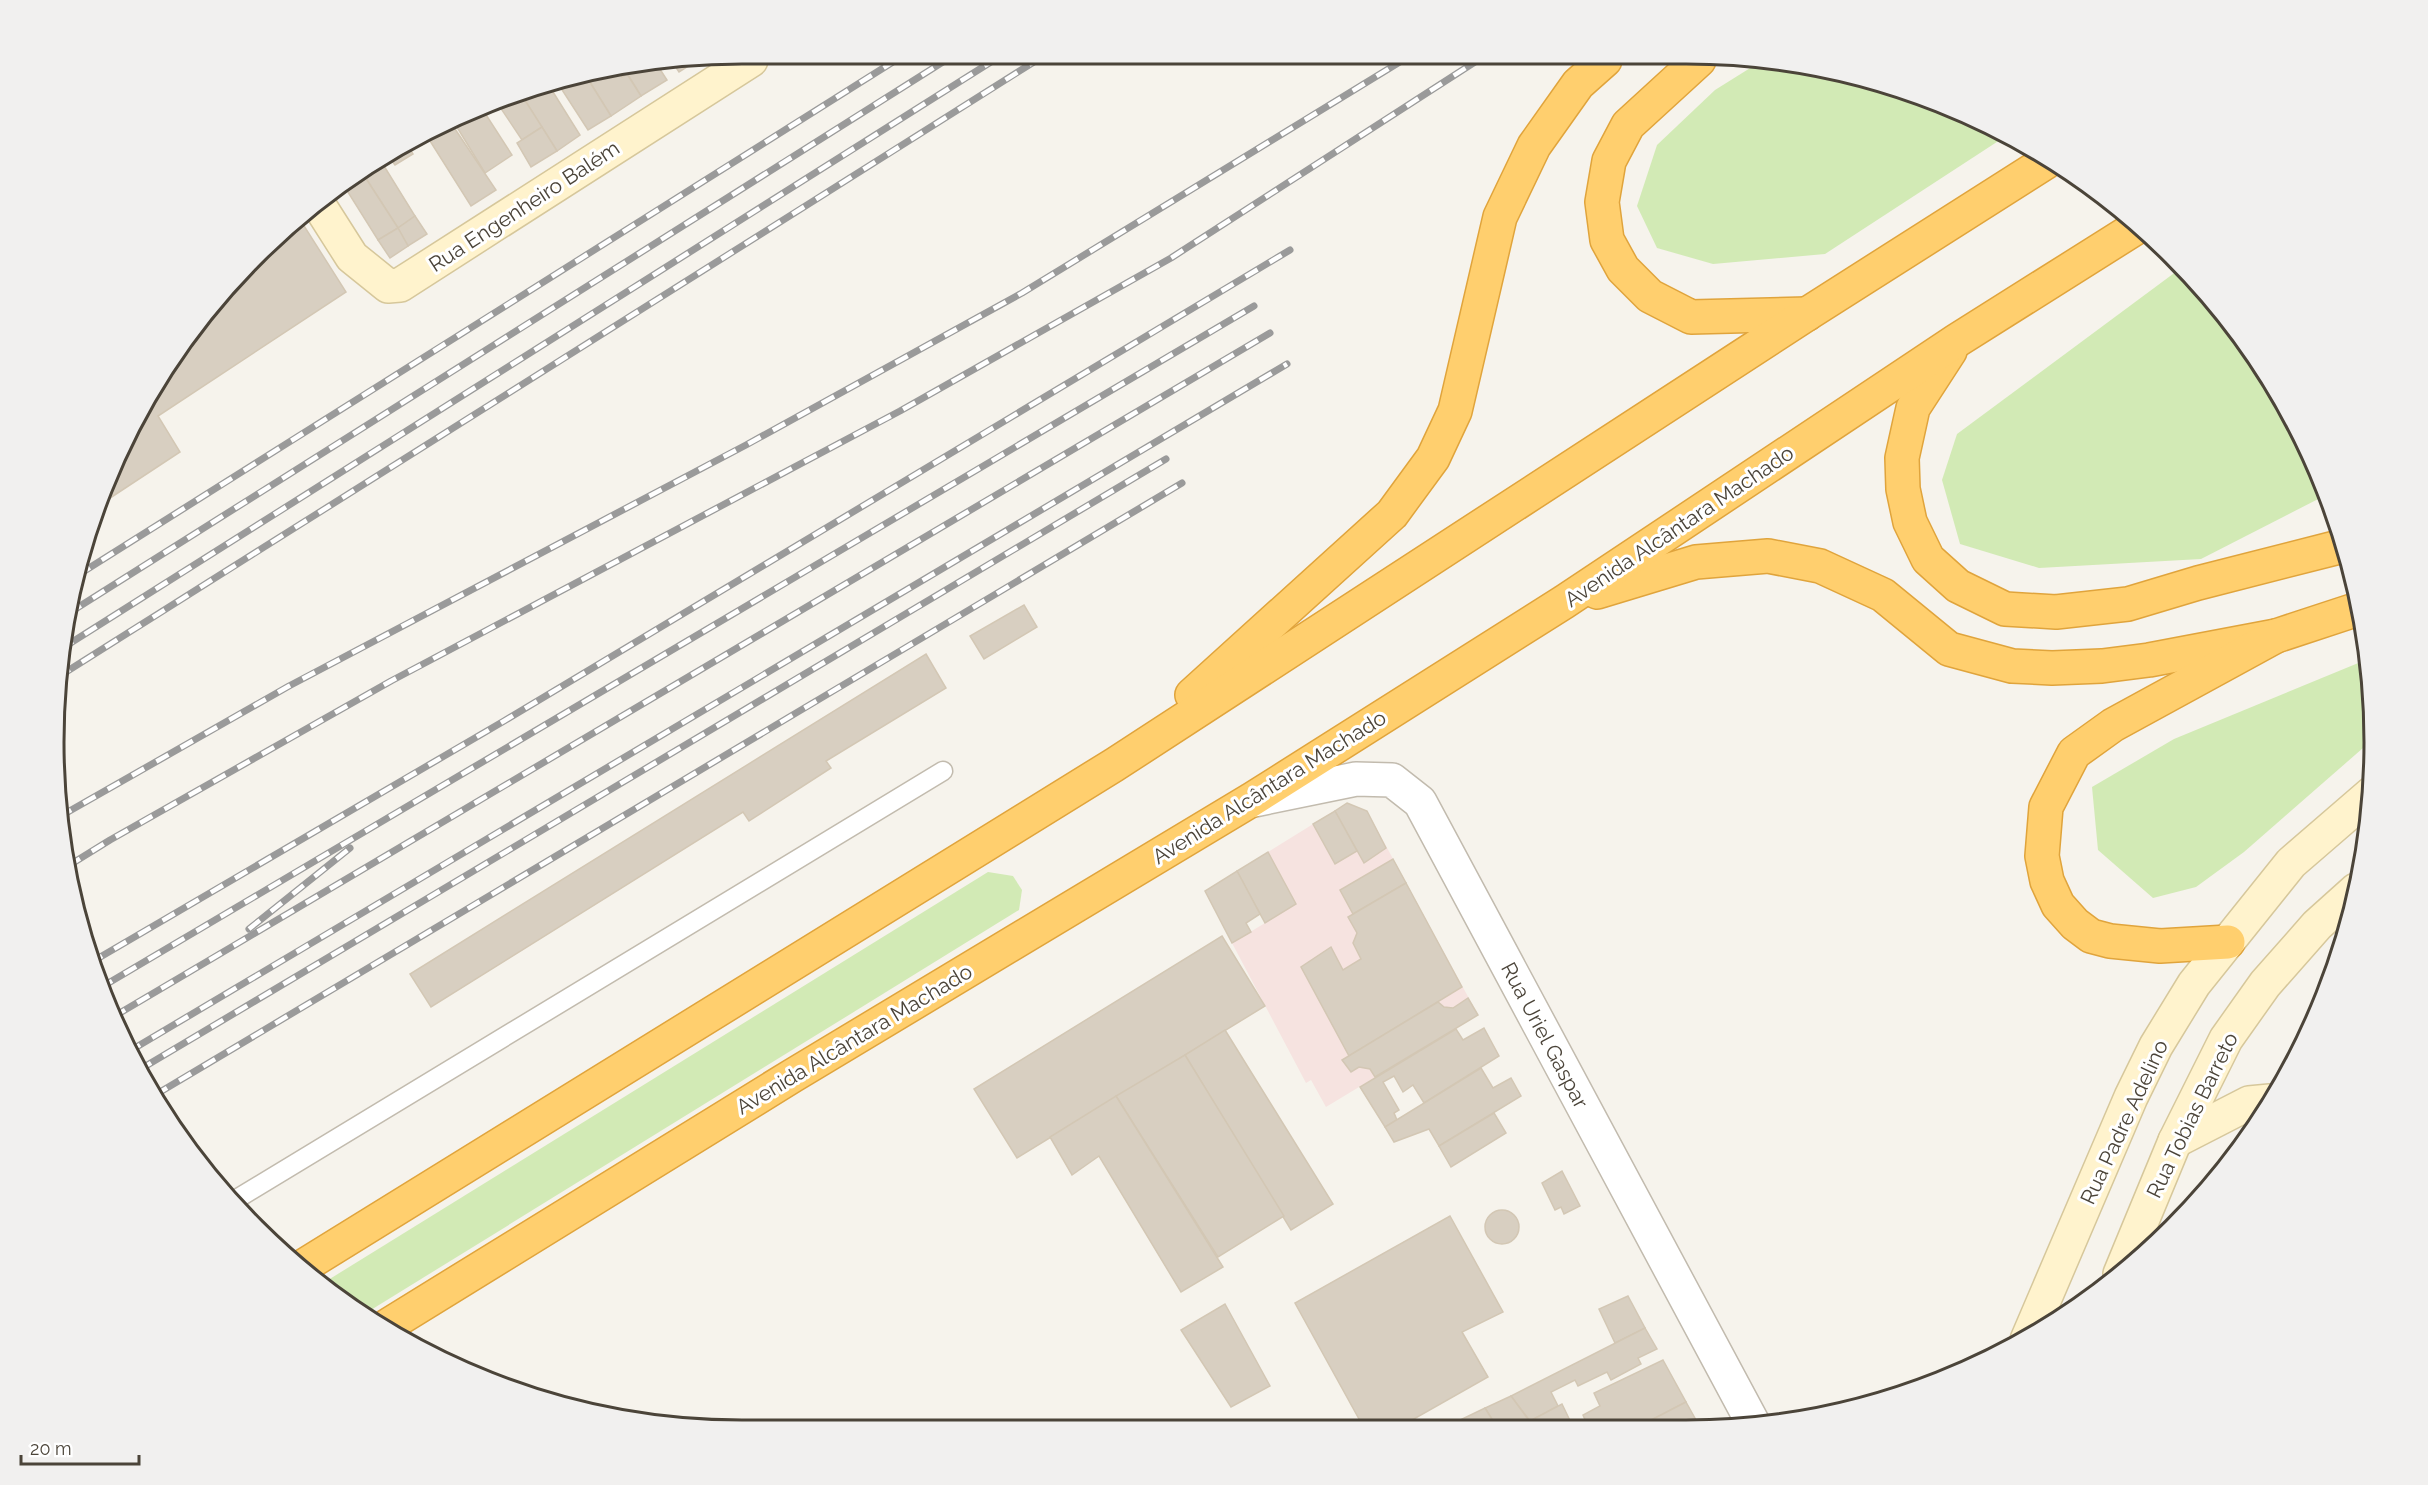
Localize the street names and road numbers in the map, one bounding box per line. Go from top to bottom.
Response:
street label: Rua Engenheiro Balém [424,135,624,277]
street label: Avenida Alcântara Machado [1560,440,1798,612]
street label: Avenida Alcântara Machado [1148,705,1390,869]
street label: Rua Uriel Gaspar [1496,958,1594,1113]
street label: Avenida Alcântara Machado [731,959,977,1119]
street label: Rua Tobias Barreto [2141,1028,2243,1202]
street label: Rua Padre Adelino [2075,1036,2173,1208]

